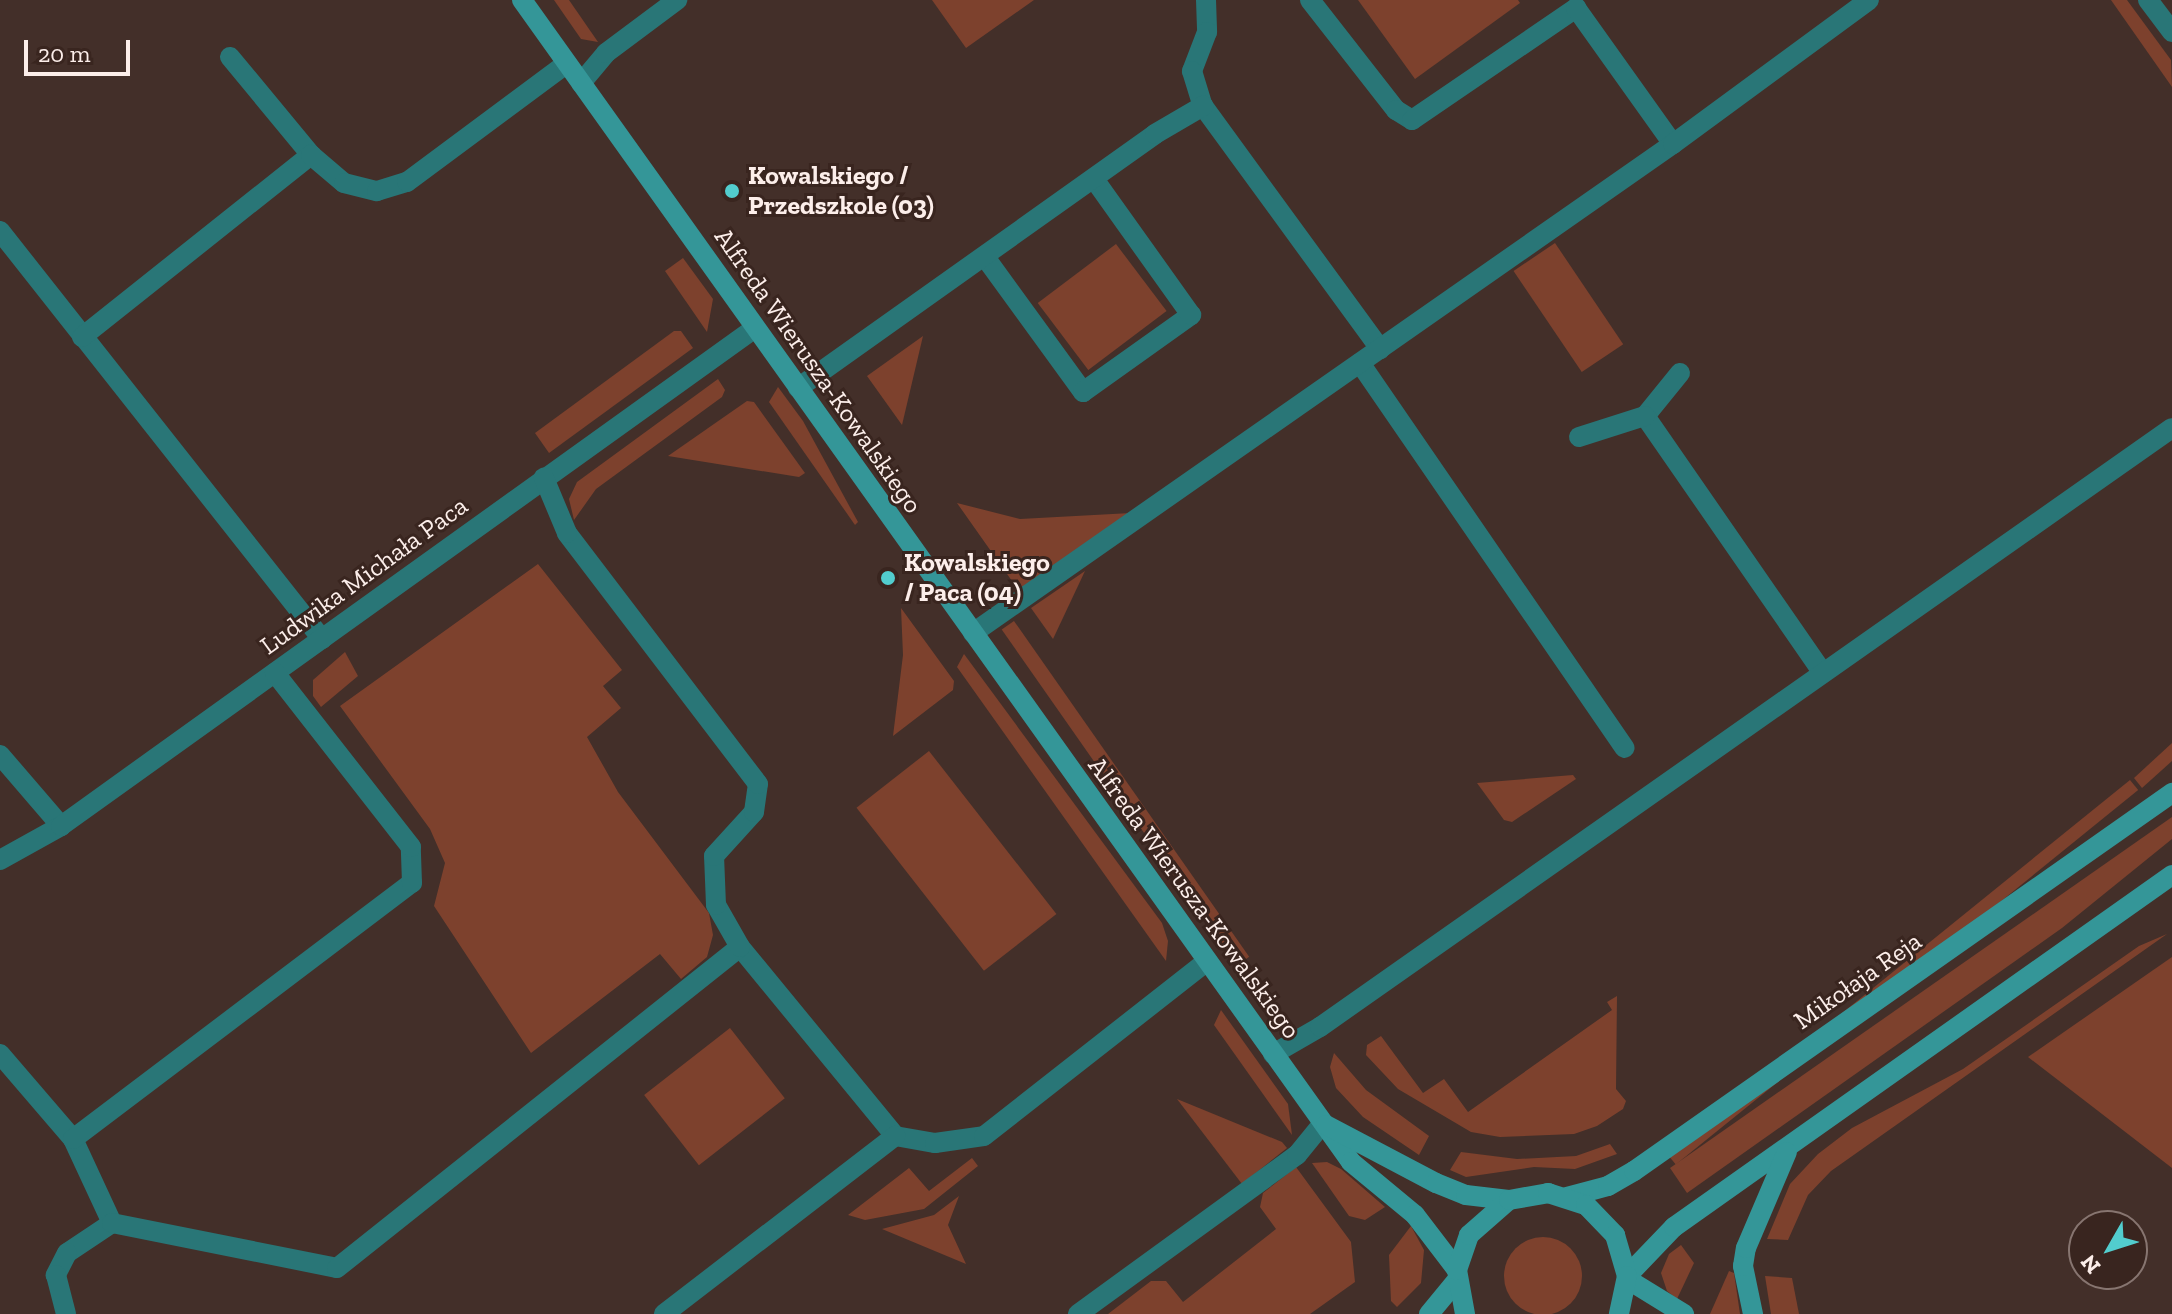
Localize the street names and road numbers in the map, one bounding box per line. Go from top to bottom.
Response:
street label: Alfreda Wierusza-Kowalskiego [707,222,929,520]
street label: Ludwika Michała Paca [254,490,474,662]
street label: Alfreda Wierusza-Kowalskiego [1081,751,1307,1045]
street label: Mikołaja Reja [1788,926,1928,1036]

